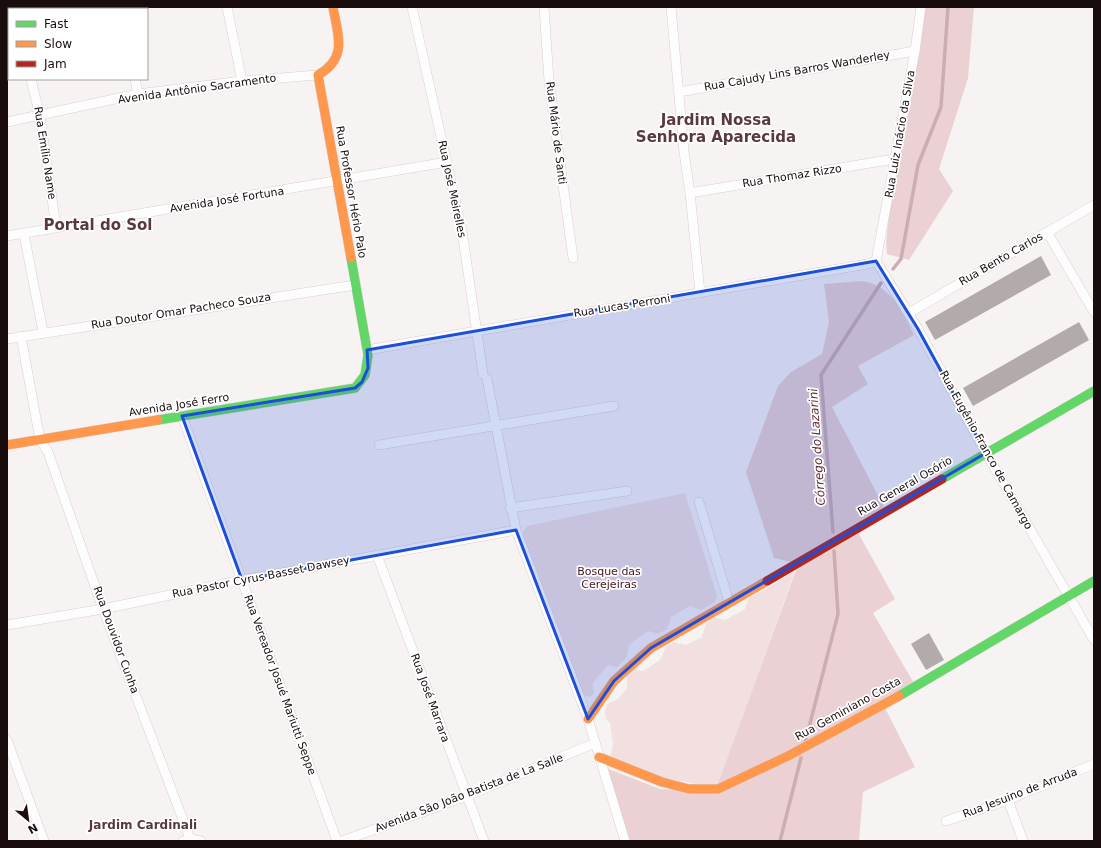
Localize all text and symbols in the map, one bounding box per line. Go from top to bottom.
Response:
legend [8,8,148,80]
text: Fast [44,17,68,31]
text: Slow [44,37,72,51]
street label: Rua Cajudy Lins Barros Wanderley [703,48,891,94]
text: Jam [43,57,67,71]
street label: Rua Luiz Inácio da Silva [882,69,918,199]
street label: Avenida Antônio Sacramento [117,71,277,107]
street label: Rua Mário de Santi [543,81,569,185]
street label: Rua Emílio Name [31,106,59,201]
district label: Jardim Nossa Senhora Aparecida [636,111,796,146]
street label: Rua Professor Hério Palo [333,125,369,259]
street label: Rua José Meirelles [435,139,469,239]
street label: Rua Thomaz Rizzo [741,162,843,190]
street label: Avenida José Fortuna [169,185,285,215]
district label: Portal do Sol [44,216,152,234]
street label: Rua Bento Carlos [957,230,1045,288]
street label: Rua Doutor Omar Pacheco Souza [90,290,272,332]
street label: Rua Lucas Perroni [573,292,671,320]
street label: Rua Eugênio Franco de Camargo [937,368,1035,532]
water label: Córrego do Lazarini [806,387,828,506]
street label: Avenida José Ferro [128,391,230,419]
street label: Rua General Osório [856,454,955,518]
street label: Rua Pastor Cyrus Basset Dawsey [171,553,351,601]
park label: Bosque das Cerejeiras [577,565,641,591]
street label: Rua Douvidor Cunha [91,585,141,695]
street label: Rua Vereador Josué Mariutti Seppe [241,593,319,777]
street label: Rua José Marrara [408,652,452,744]
street label: Rua Geminiano Costa [793,675,903,743]
street label: Avenida São João Batista de La Salle [373,751,565,835]
street label: Rua Jesuino de Arruda [961,765,1079,821]
north arrow [8,800,48,840]
district label: Jardim Cardinali [88,818,197,832]
text: N [25,820,40,836]

